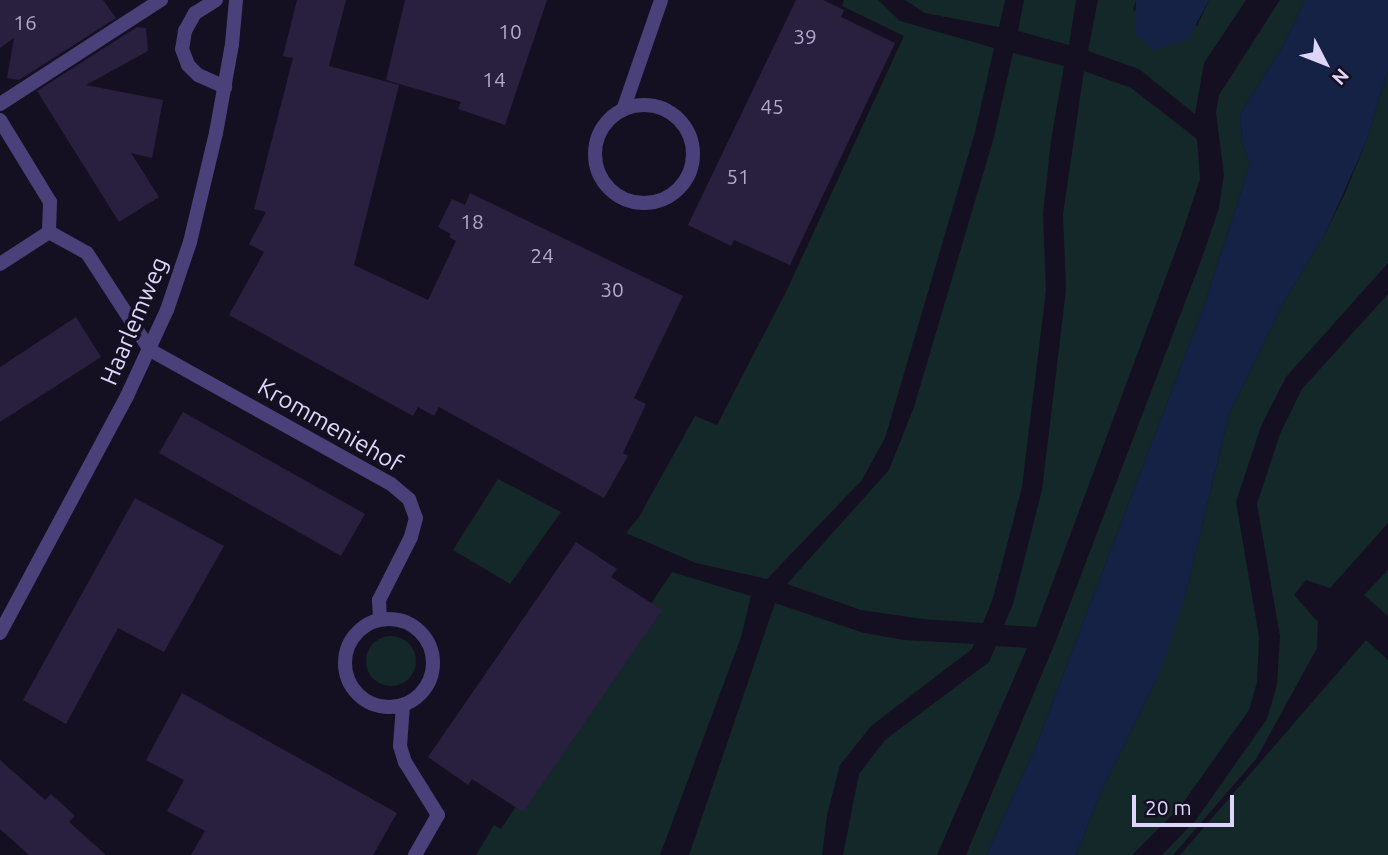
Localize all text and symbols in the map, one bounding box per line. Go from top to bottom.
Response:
house number: 16 [13,9,37,35]
house number: 10 [498,18,522,44]
house number: 39 [793,23,817,49]
north arrow [1290,28,1360,98]
text: N [1328,64,1354,90]
house number: 14 [482,66,506,92]
house number: 45 [760,93,784,119]
house number: 51 [726,163,750,189]
house number: 18 [460,208,484,234]
house number: 24 [530,242,554,268]
street label: Haarlemweg [94,253,174,389]
house number: 30 [600,276,624,302]
street label: Krommeniehof [253,372,407,478]
scale bar [1136,782,1238,826]
text: 20 m [1145,795,1192,819]

